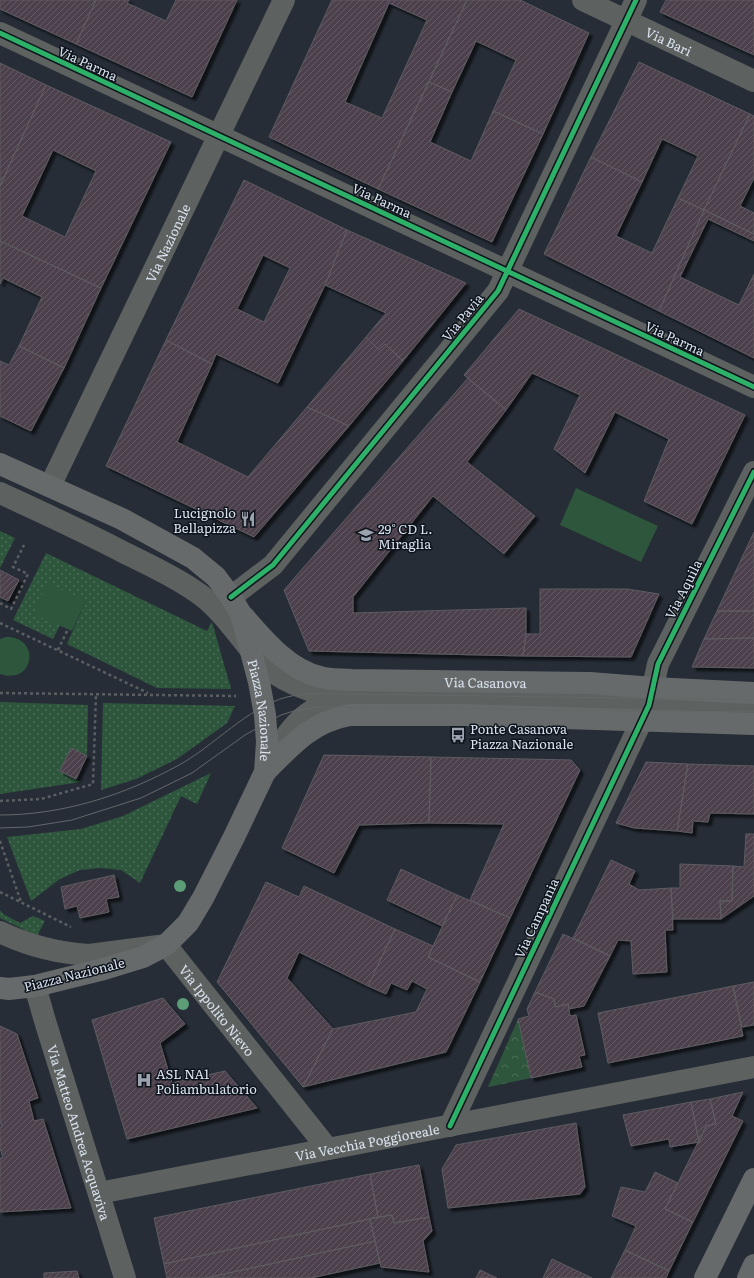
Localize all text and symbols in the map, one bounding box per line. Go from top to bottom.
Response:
street label: Via Bari [642,22,696,60]
street label: Via Parma [55,41,121,85]
street label: Via Parma [349,178,415,222]
street label: Via Nazionale [140,200,194,285]
street label: Via Pavia [437,289,487,345]
street label: Via Parma [642,316,708,360]
place label: Lucignolo Bellapizza [173,503,236,537]
restaurant icon: Lucignolo Bellapizza [239,510,257,528]
place label: 29° CD L. Miraglia [378,519,433,553]
school or university icon: 29° CD L. Miraglia [357,526,375,544]
street label: Via Aquila [660,556,706,622]
street label: Piazza Nazionale [244,657,277,762]
street label: Via Casanova [444,672,527,692]
place label: Ponte Casanova Piazza Nazionale [470,719,574,753]
bus stop icon: Ponte Casanova Piazza Nazionale [449,726,467,744]
street label: Via Campania [509,875,563,961]
street label: Piazza Nazionale [22,952,127,996]
street label: Via Ippolito Nievo [175,960,260,1060]
street label: Via Matteo Andrea Acquaviva [43,1042,116,1222]
place label: ASL NA1 Poliambulatorio [156,1064,257,1098]
hospital icon: ASL NA1 Poliambulatorio [135,1071,153,1089]
street label: Via Vecchia Poggioreale [293,1118,441,1165]

